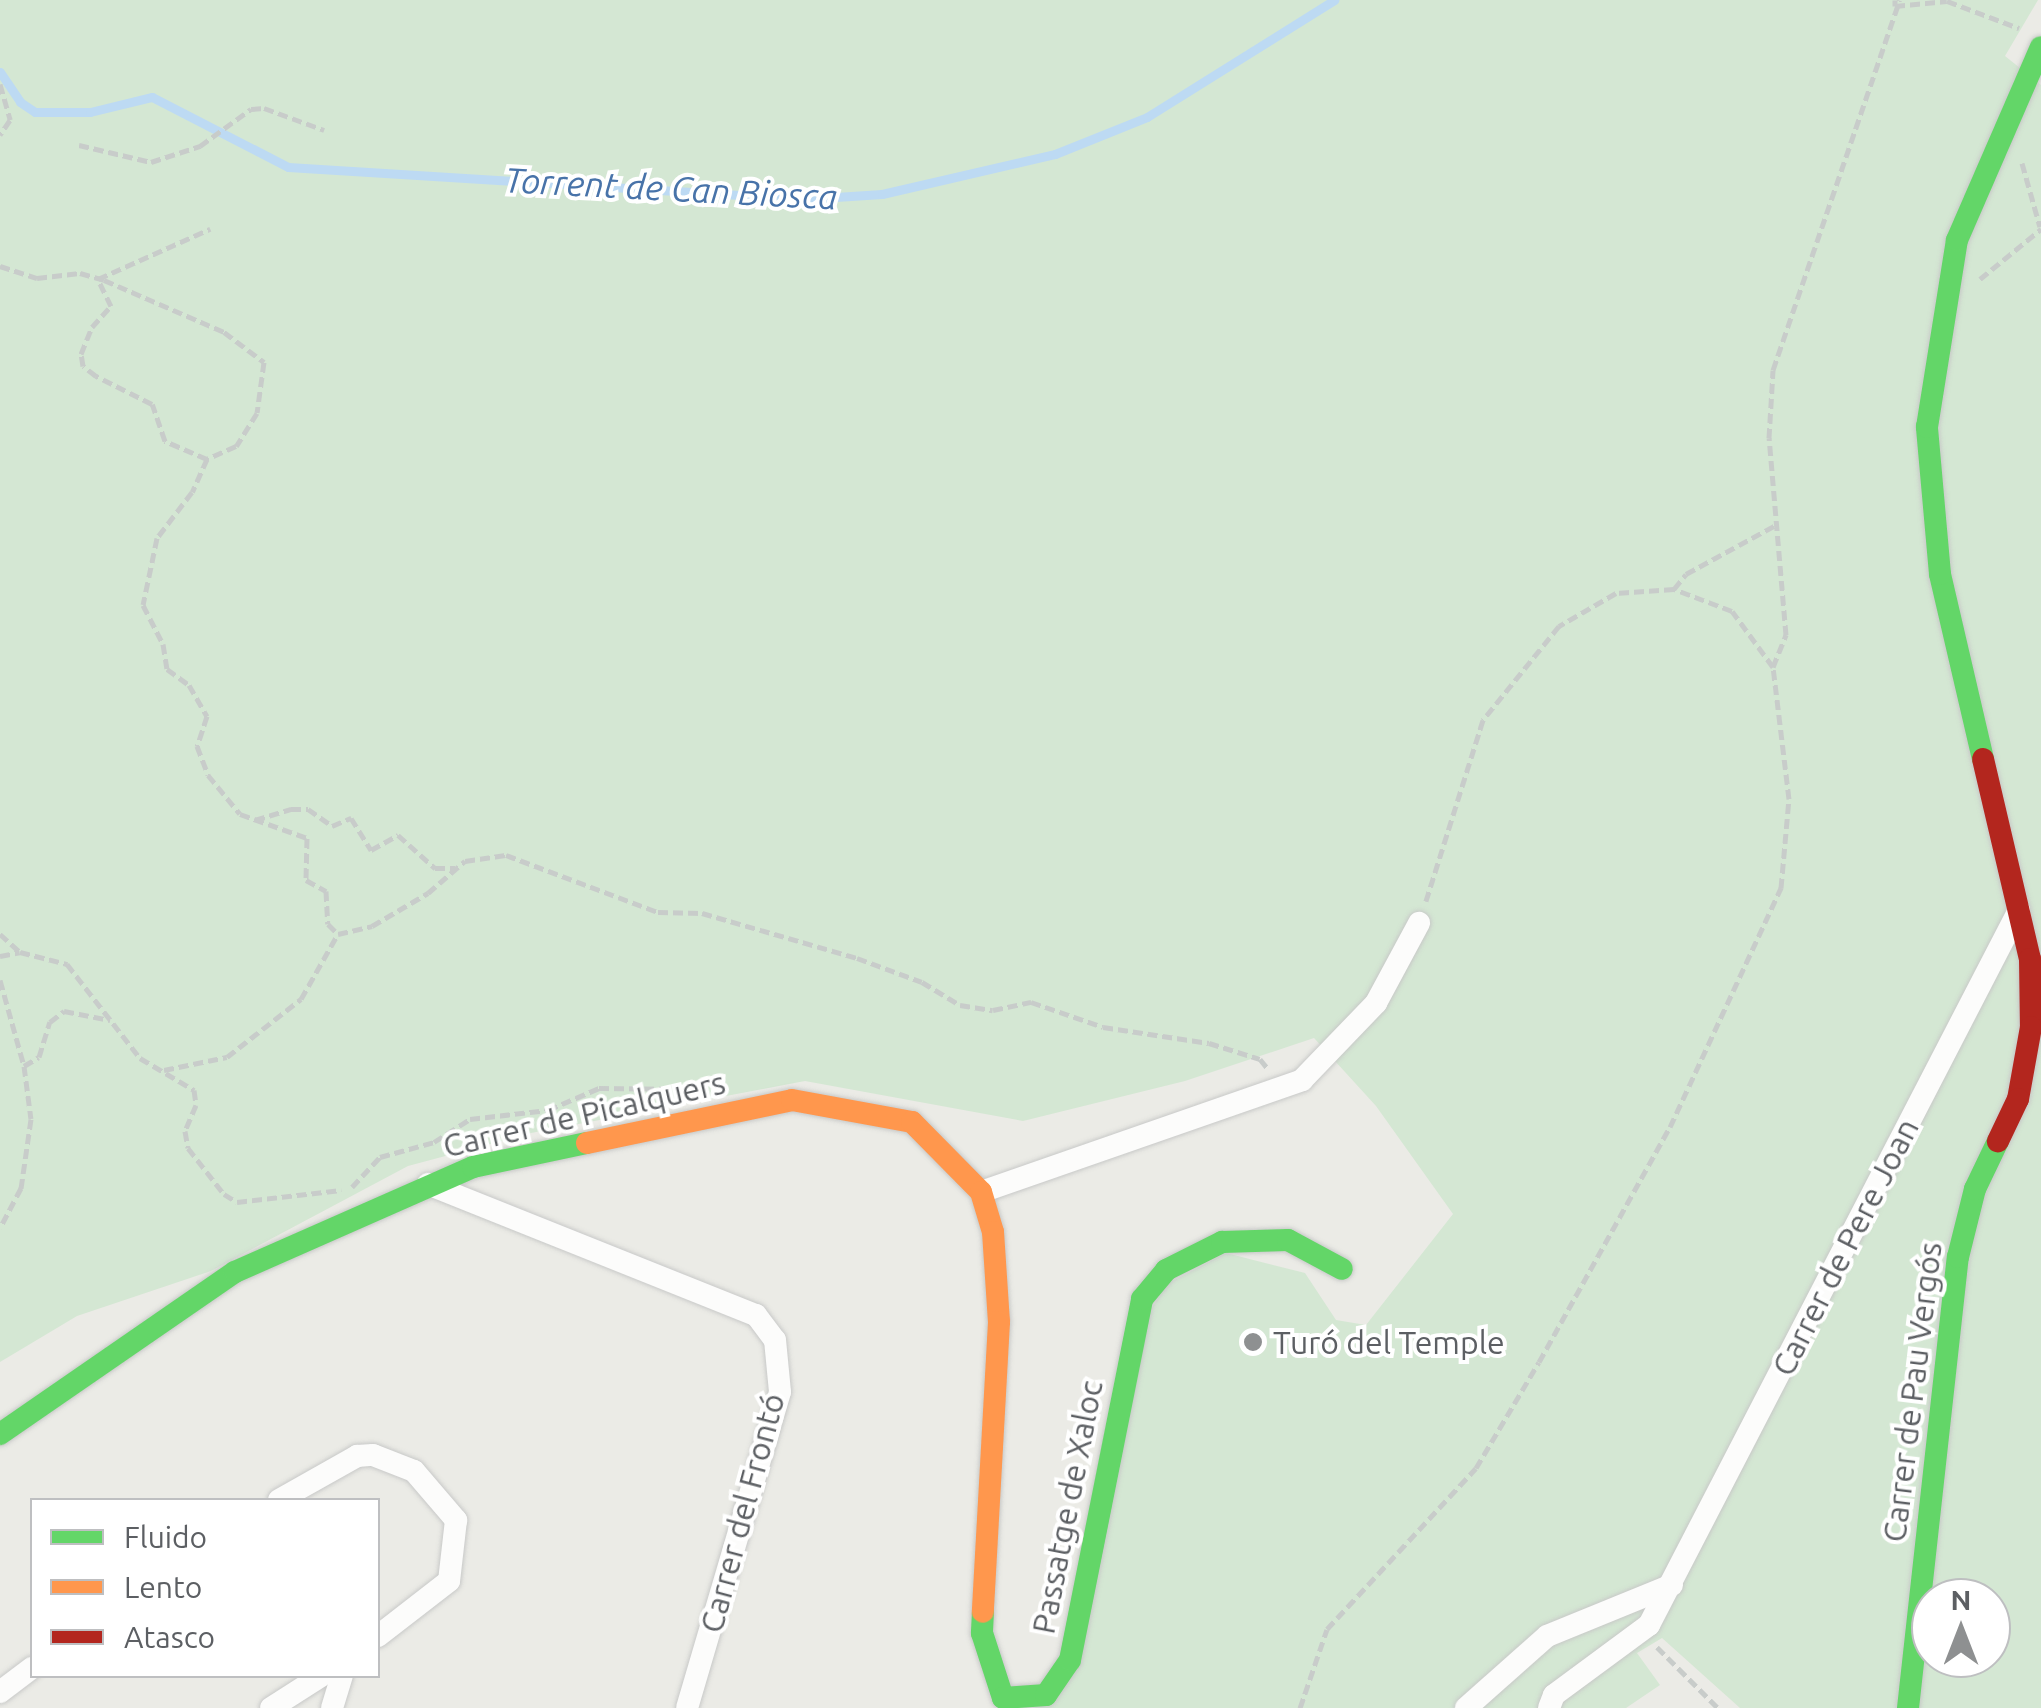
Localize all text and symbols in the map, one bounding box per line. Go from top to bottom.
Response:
water label: Torrent de Can Biosca [504,158,838,218]
street label: Carrer de Picalquers [439,1063,729,1165]
street label: Carrer de Pere Joan [1764,1112,1926,1382]
street label: Carrer de Pau Vergós [1875,1240,1949,1544]
place label: Turó del Temple [1273,1323,1505,1361]
marker: Turó del Temple [1242,1331,1264,1353]
street label: Passatge de Xaloc [1024,1377,1110,1637]
street label: Carrer del Frontó [692,1389,792,1637]
legend [30,1498,380,1678]
text: Fluido [124,1520,207,1554]
text: Lento [124,1570,202,1604]
north arrow [1911,1578,2011,1678]
text: N [1951,1584,1971,1615]
text: Atasco [124,1620,215,1654]

